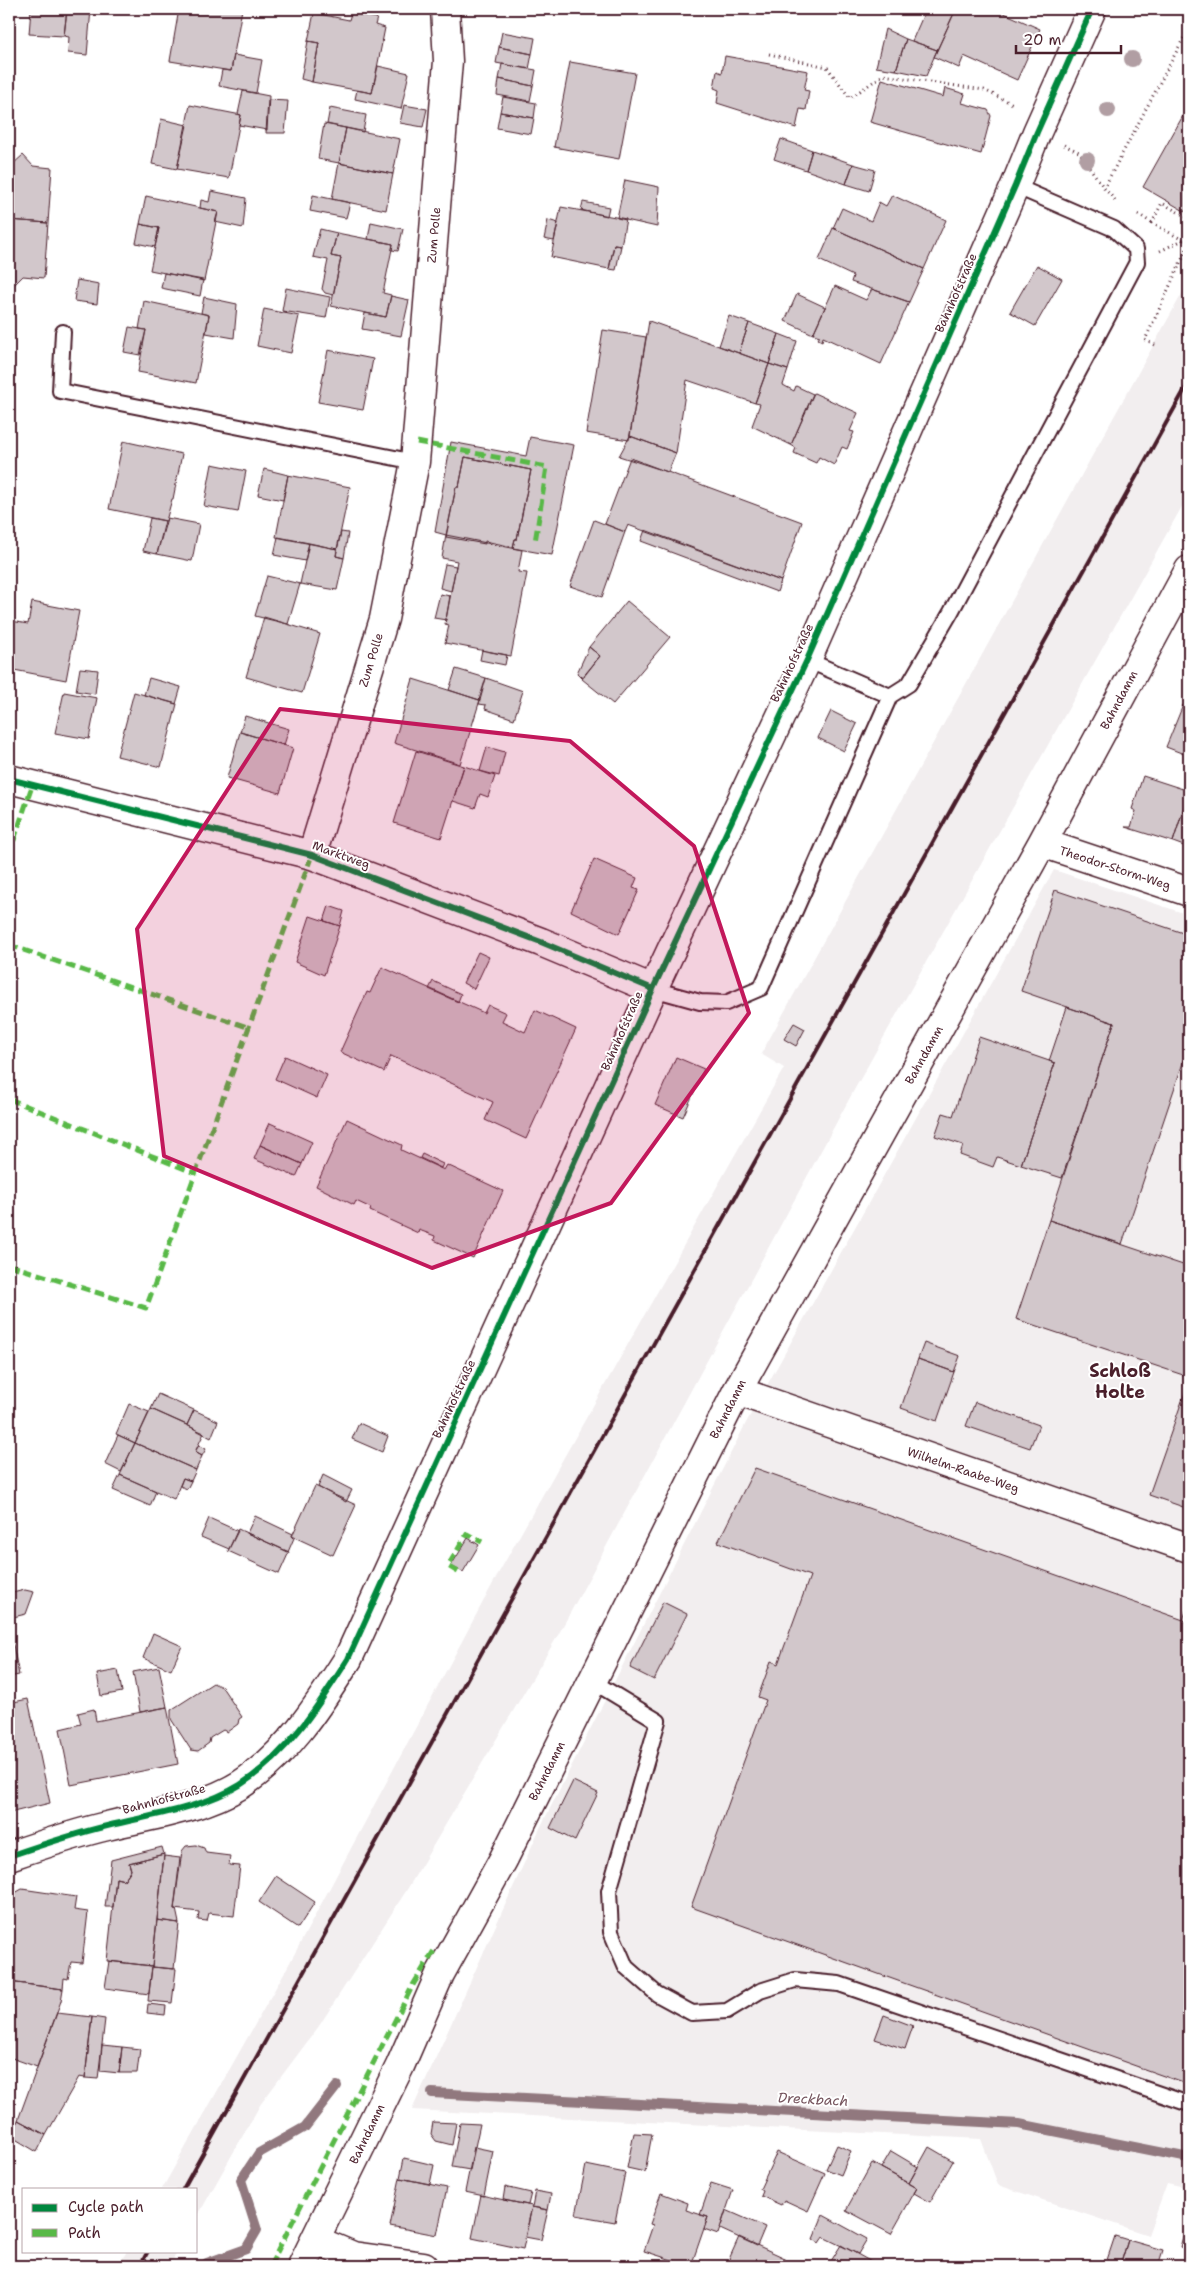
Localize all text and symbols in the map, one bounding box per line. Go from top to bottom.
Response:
scale bar [1016,22,1120,54]
text: 20 m [1023,30,1062,50]
street label: Zum Polle [424,206,444,263]
street label: Bahnhofstraße [931,251,981,335]
street label: Bahnhofstraße [767,621,817,705]
street label: Zum Polle [355,631,387,689]
street label: Bahndamm [1097,668,1141,732]
street label: Marktweg [310,837,372,873]
street label: Theodor-Storm-Weg [1057,842,1173,894]
street label: Bahnhofstraße [597,989,647,1073]
street label: Bahndamm [901,1023,947,1087]
street label: Bahnhofstraße [429,1357,479,1441]
district label: Schloß Holte [1089,1359,1151,1404]
street label: Bahndamm [706,1376,750,1442]
street label: Wilhelm-Raabe-Weg [905,1443,1021,1497]
street label: Bahndamm [525,1738,569,1804]
street label: Bahnhofstraße [121,1780,207,1818]
water label: Dreckbach [777,2088,849,2110]
street label: Bahndamm [346,2101,388,2167]
legend [22,2188,198,2252]
text: Cycle path [68,2197,144,2217]
text: Path [68,2223,101,2243]

